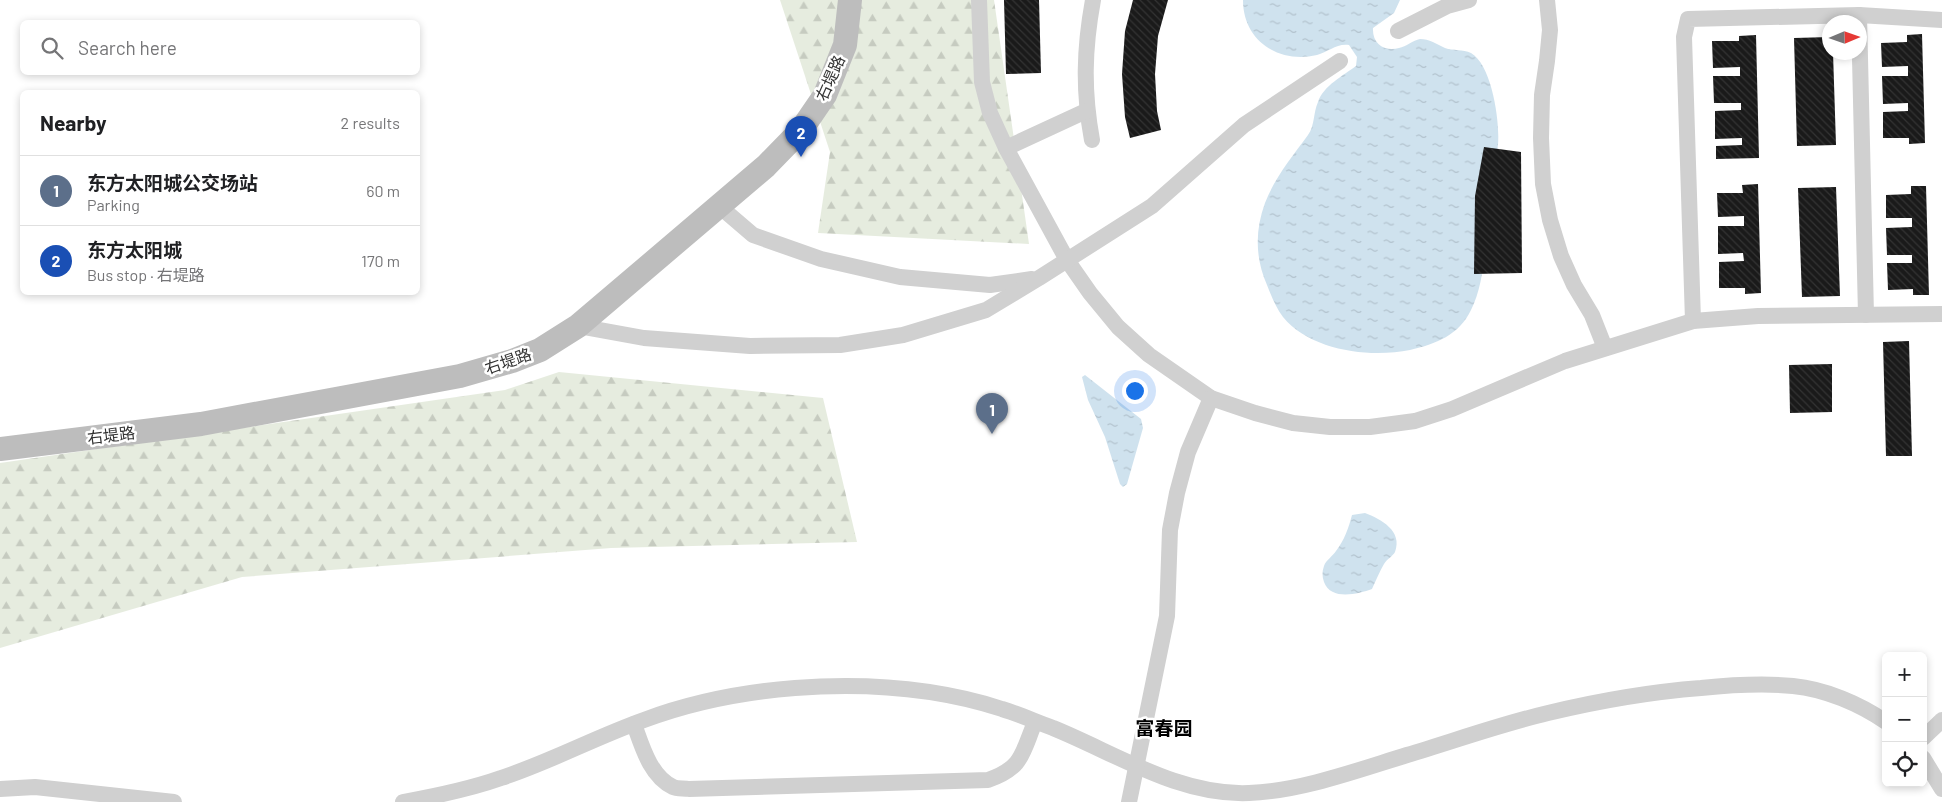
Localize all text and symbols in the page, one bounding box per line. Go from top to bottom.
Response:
north arrow [1822,15,1867,60]
search box [20,20,420,75]
icon: search [38,34,66,62]
text: Search here [78,36,177,59]
street label: 右堤路 [811,52,848,104]
text: Nearby [40,110,106,135]
text: 2 results [341,113,400,132]
pin: 2 [785,116,817,157]
text: 东方太阳城公交场站 [87,171,258,194]
text: 1 [53,181,59,200]
text: 60 m [366,181,400,200]
text: Parking [87,195,140,214]
text: 东方太阳城 [87,238,182,261]
text: 2 [52,251,60,270]
text: 170 m [361,251,400,270]
text: Bus stop · 右堤路 [87,265,205,284]
street label: 右堤路 [482,344,534,377]
your location [1122,378,1148,404]
pin: 1 [976,393,1008,434]
street label: 右堤路 [86,422,136,447]
map controls [1882,652,1927,787]
button: + [1882,652,1927,697]
button: − [1882,697,1927,742]
district label: 富春园 [1135,716,1193,739]
button: locate [1882,742,1927,787]

